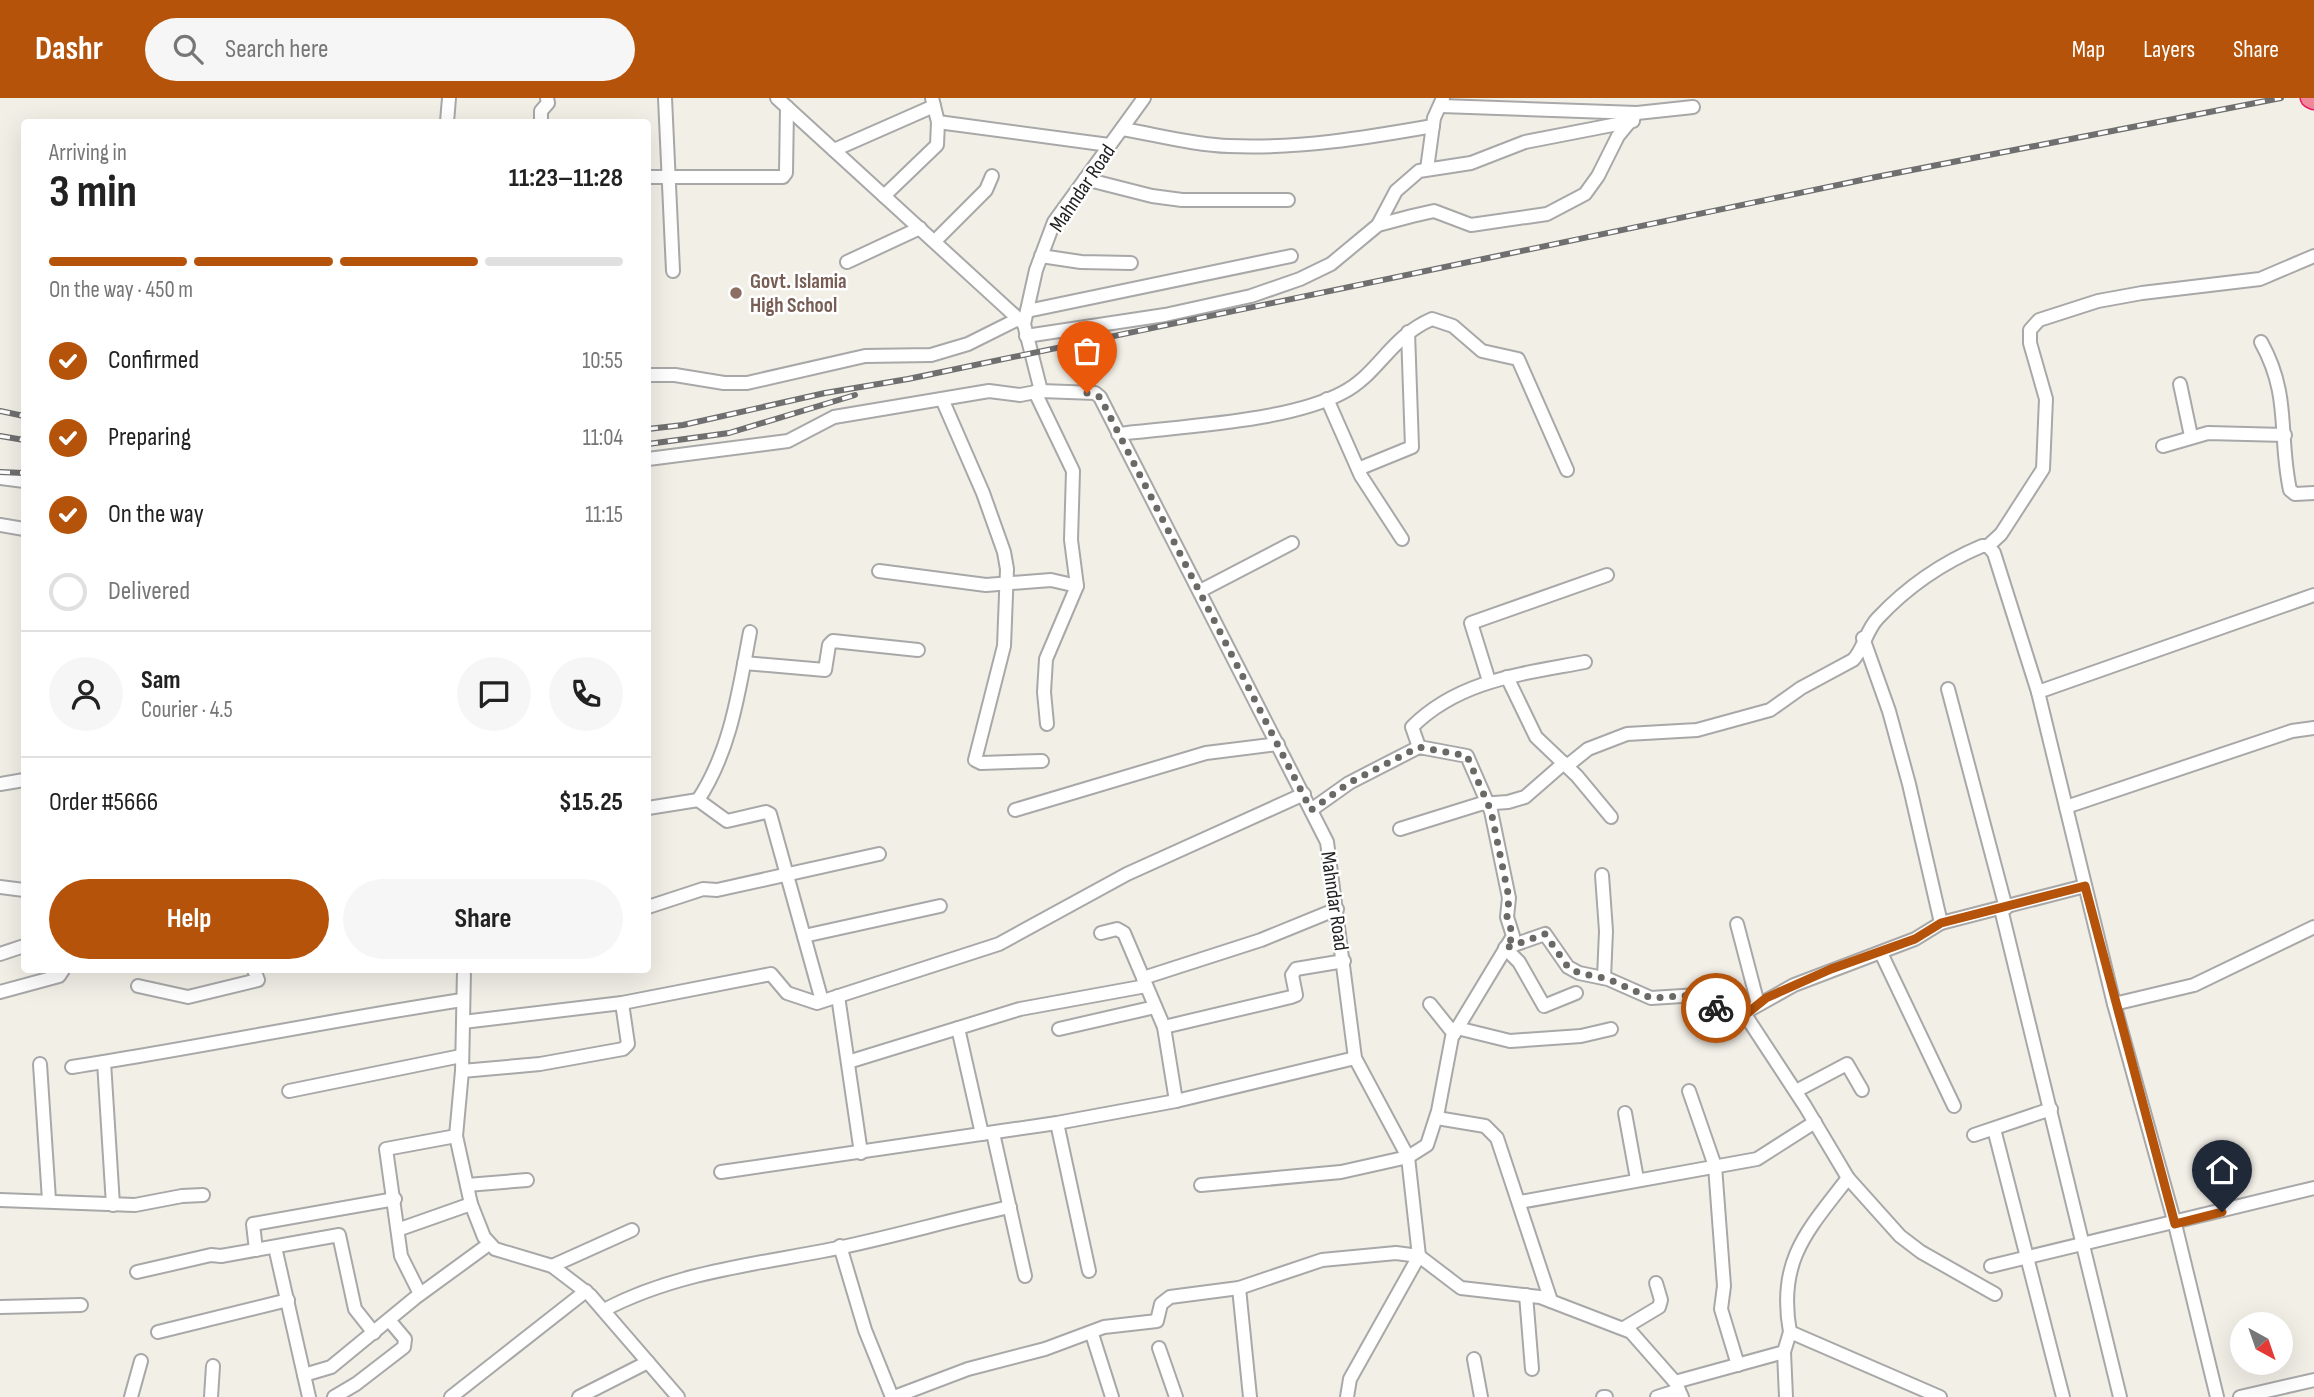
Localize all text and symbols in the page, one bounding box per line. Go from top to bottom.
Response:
search box [145,18,635,81]
text: Dashr [35,29,103,69]
icon: search [169,30,207,68]
text: Search here [225,34,328,65]
text: Map [2072,35,2105,64]
text: Layers [2143,35,2195,64]
text: Share [2233,35,2279,64]
text: Arriving in [49,139,127,167]
street label: Mahndar Road [1044,140,1121,237]
text: 11:23–11:28 [509,163,623,194]
text: 3 min [49,165,137,220]
place label: Govt. Islamia High School [750,269,847,318]
text: On the way · 450 m [49,276,193,304]
marker: Govt. Islamia High School [728,285,744,301]
pin [1057,321,1117,393]
icon: bag [1068,332,1106,370]
icon: check [49,342,87,380]
text: Confirmed [108,345,199,376]
text: 10:55 [582,347,623,375]
icon: check [49,419,87,457]
text: Preparing [108,422,191,453]
text: 11:04 [583,424,623,452]
icon: check [49,496,87,534]
text: On the way [108,499,204,530]
text: 11:15 [585,501,623,529]
text: Delivered [108,576,190,607]
button: person [49,657,123,731]
button: chat [457,657,531,731]
button: phone [549,657,623,731]
text: Sam [141,665,181,696]
text: Courier · 4.5 [141,696,233,724]
text: Order #5666 [49,787,158,818]
text: $15.25 [559,787,623,818]
street label: Mahndar Road [1315,850,1354,952]
button: Help [49,879,329,959]
button: Share [343,879,623,959]
courier [1681,973,1751,1043]
icon: bike [1697,989,1735,1027]
pin [2192,1140,2252,1212]
icon: home [2203,1151,2241,1189]
north arrow [2230,1312,2292,1376]
map controls [2230,1312,2293,1375]

